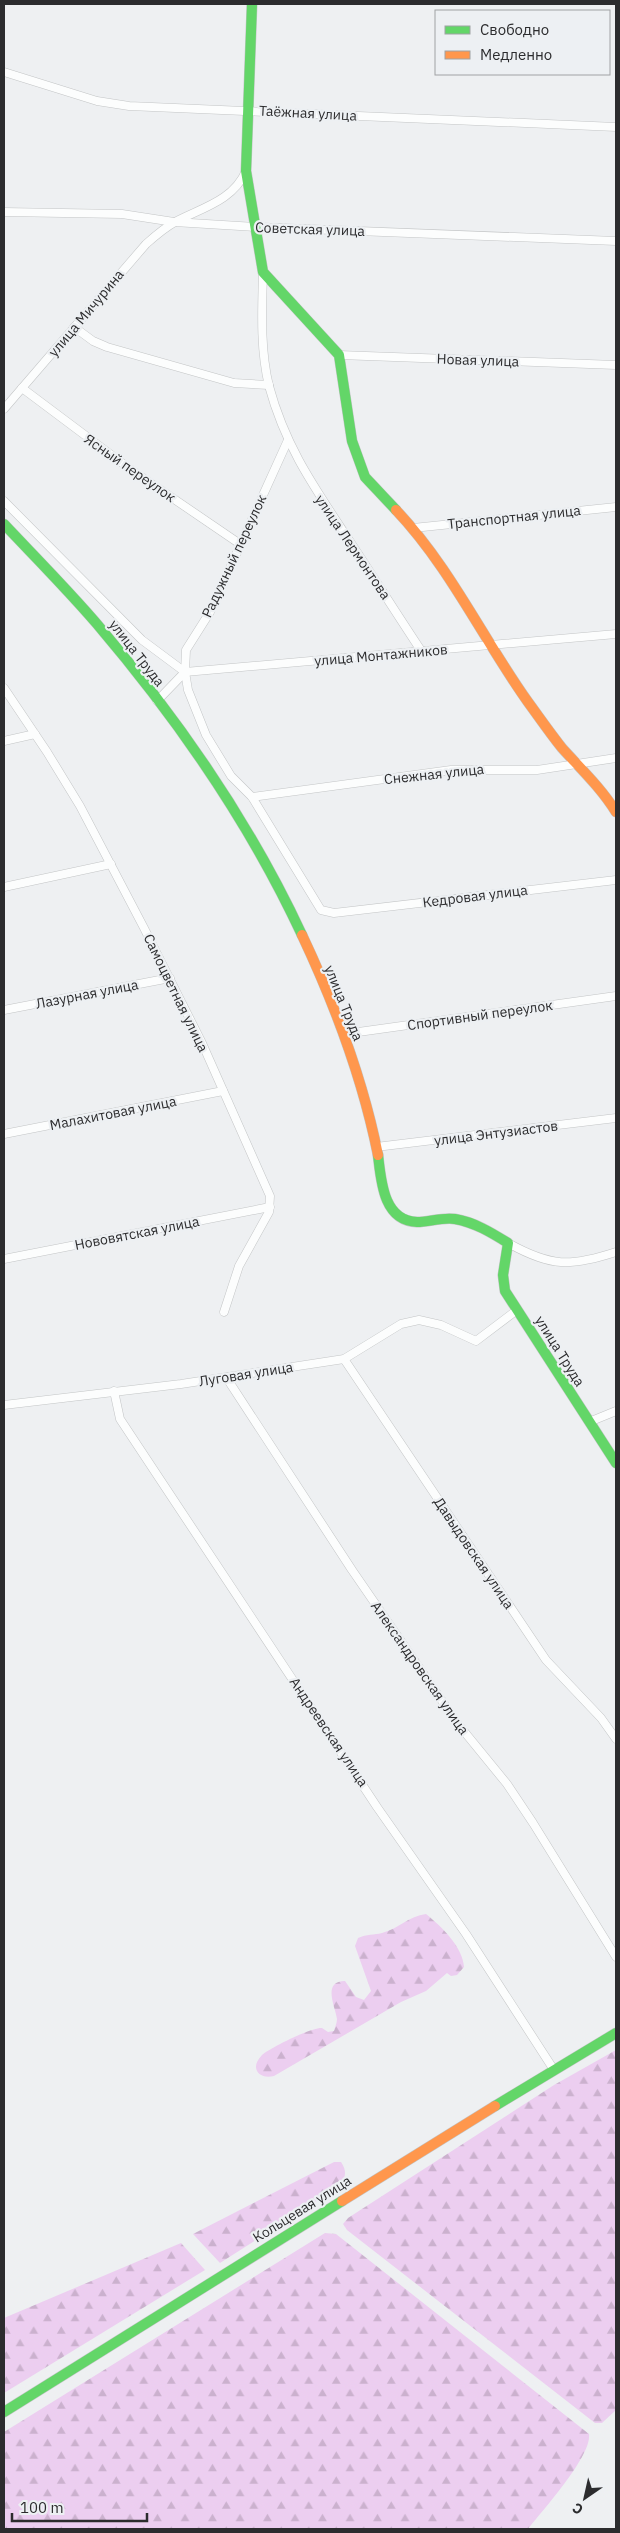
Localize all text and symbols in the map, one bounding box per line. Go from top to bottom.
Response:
legend [435,10,610,75]
text: Свободно [480,20,549,39]
text: Медленно [480,45,552,64]
street label: Таёжная улица [259,101,358,125]
street label: Советская улица [255,218,366,240]
street label: улица Мичурина [44,265,128,360]
street label: Новая улица [436,350,520,370]
street label: Ясный переулок [81,430,179,506]
street label: Радужный переулок [198,491,271,620]
street label: улица Лермонтова [311,491,395,603]
street label: Транспортная улица [446,501,582,533]
street label: улица Труда [105,616,169,691]
street label: улица Монтажников [314,640,448,670]
street label: Снежная улица [383,760,485,788]
street label: Кедровая улица [421,881,529,911]
street label: Самоцветная улица [140,931,213,1056]
street label: улица Труда [321,962,368,1044]
street label: Лазурная улица [34,975,140,1013]
street label: Спортивный переулок [406,996,554,1034]
street label: Малахитовая улица [48,1092,178,1134]
street label: улица Энтузиастов [433,1116,559,1150]
street label: Нововятская улица [73,1212,201,1254]
street label: улица Труда [531,1312,589,1390]
street label: Луговая улица [198,1358,295,1390]
street label: Давыдовская улица [430,1494,518,1613]
street label: Александровская улица [367,1598,473,1739]
street label: Андреевская улица [286,1674,373,1791]
street label: Кольцевая улица [249,2171,355,2247]
north arrow [560,2473,610,2523]
scale bar [12,2490,148,2522]
text: 100 m [20,2498,64,2517]
text: С [569,2499,587,2519]

